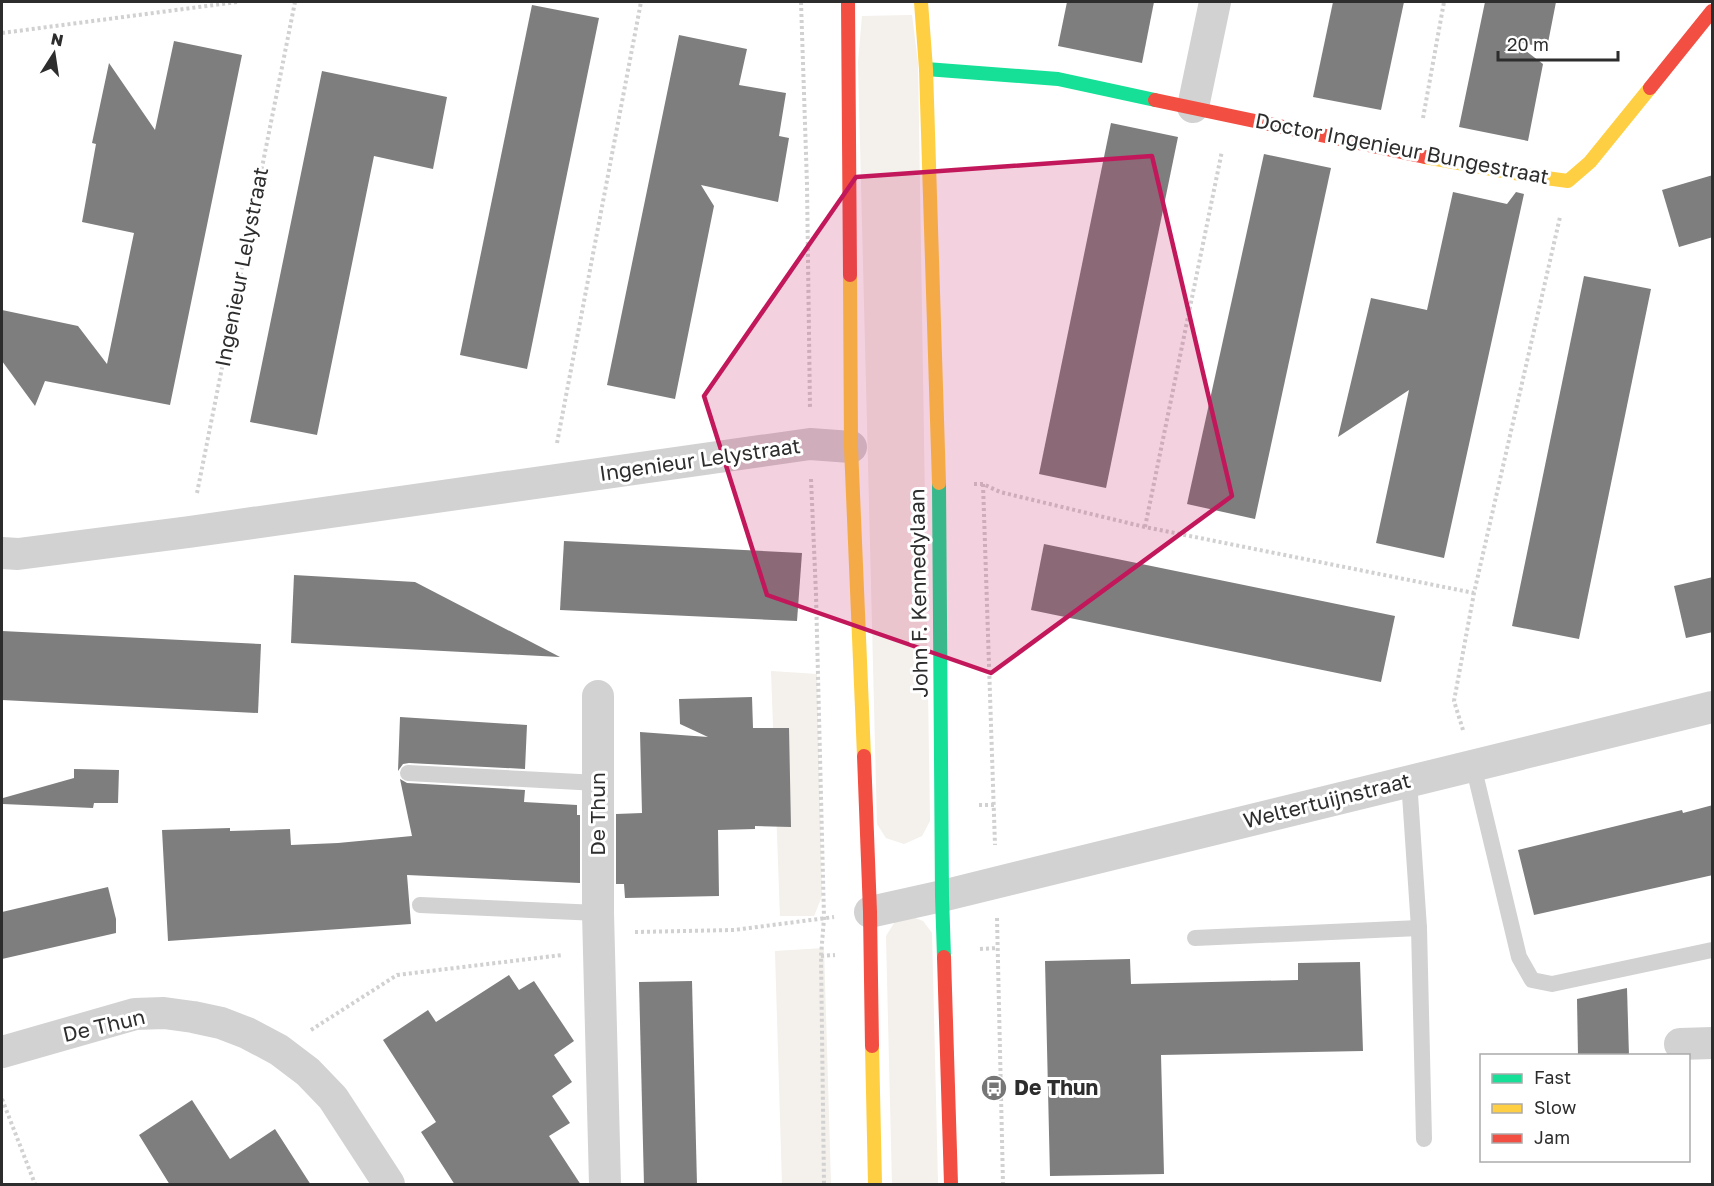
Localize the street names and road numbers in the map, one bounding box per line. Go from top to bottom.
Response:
street label: Doctor Ingenieur Bungestraat [1253,107,1551,189]
street label: Ingenieur Lelystraat [209,165,273,369]
street label: Ingenieur Lelystraat [598,432,802,486]
street label: John F. Kennedylaan [903,488,933,698]
street label: Weltertuijnstraat [1240,767,1413,833]
street label: De Thun [584,772,610,856]
street label: De Thun [60,1003,147,1047]

